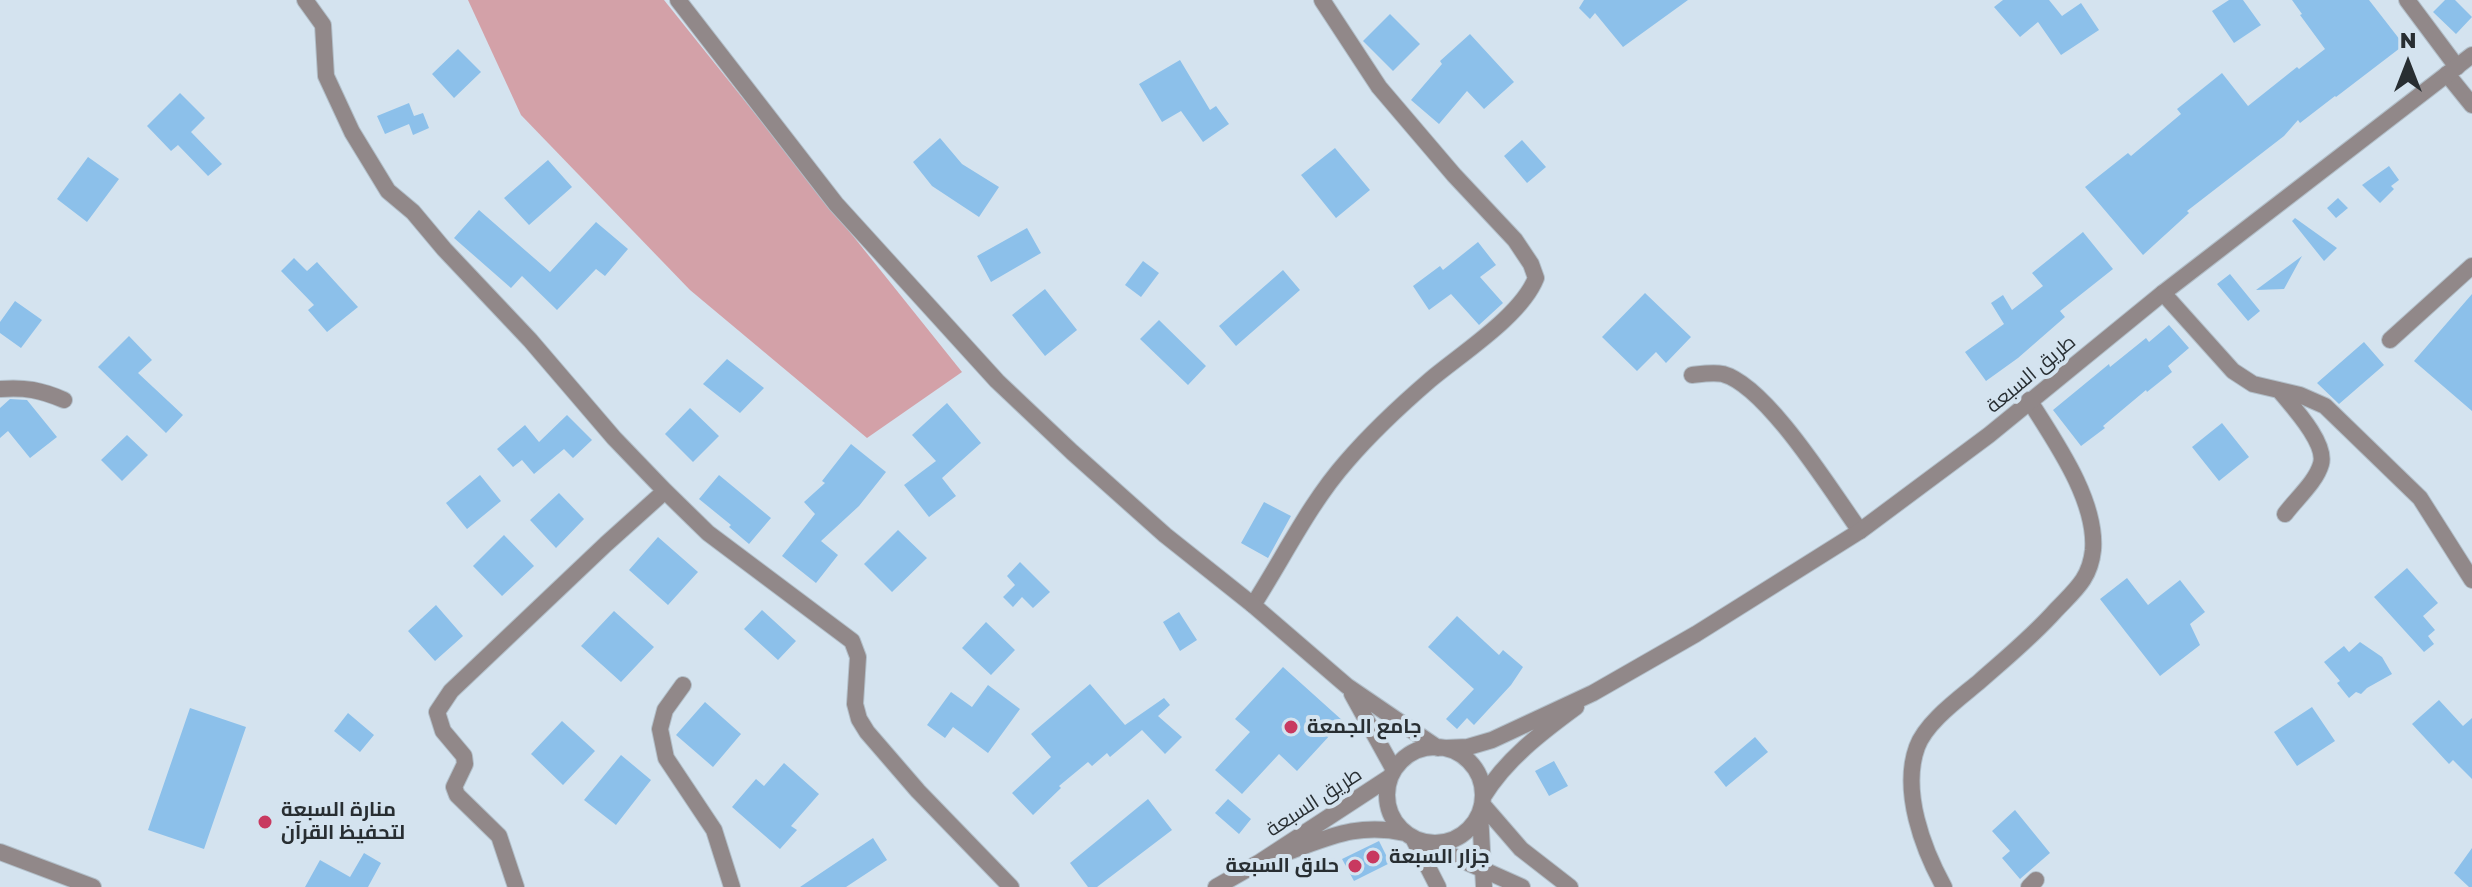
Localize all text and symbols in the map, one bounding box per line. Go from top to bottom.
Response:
north arrow [2368,24,2448,104]
text: N [2400,26,2416,53]
street label: طريق السبعة [1982,330,2080,418]
place label: جامع الجمعة [1307,715,1422,739]
marker: جامع الجمعة [1282,718,1300,736]
street label: طريق السبعة [1262,762,1366,842]
place label: منارة السبعة لتحفيظ القرآن [281,798,405,845]
marker: منارة السبعة لتحفيظ القرآن [256,813,274,831]
place label: جزار السبعة [1389,845,1490,869]
marker: جزار السبعة [1364,848,1382,866]
place label: حلاق السبعة [1226,854,1339,878]
marker: حلاق السبعة [1346,857,1364,875]

